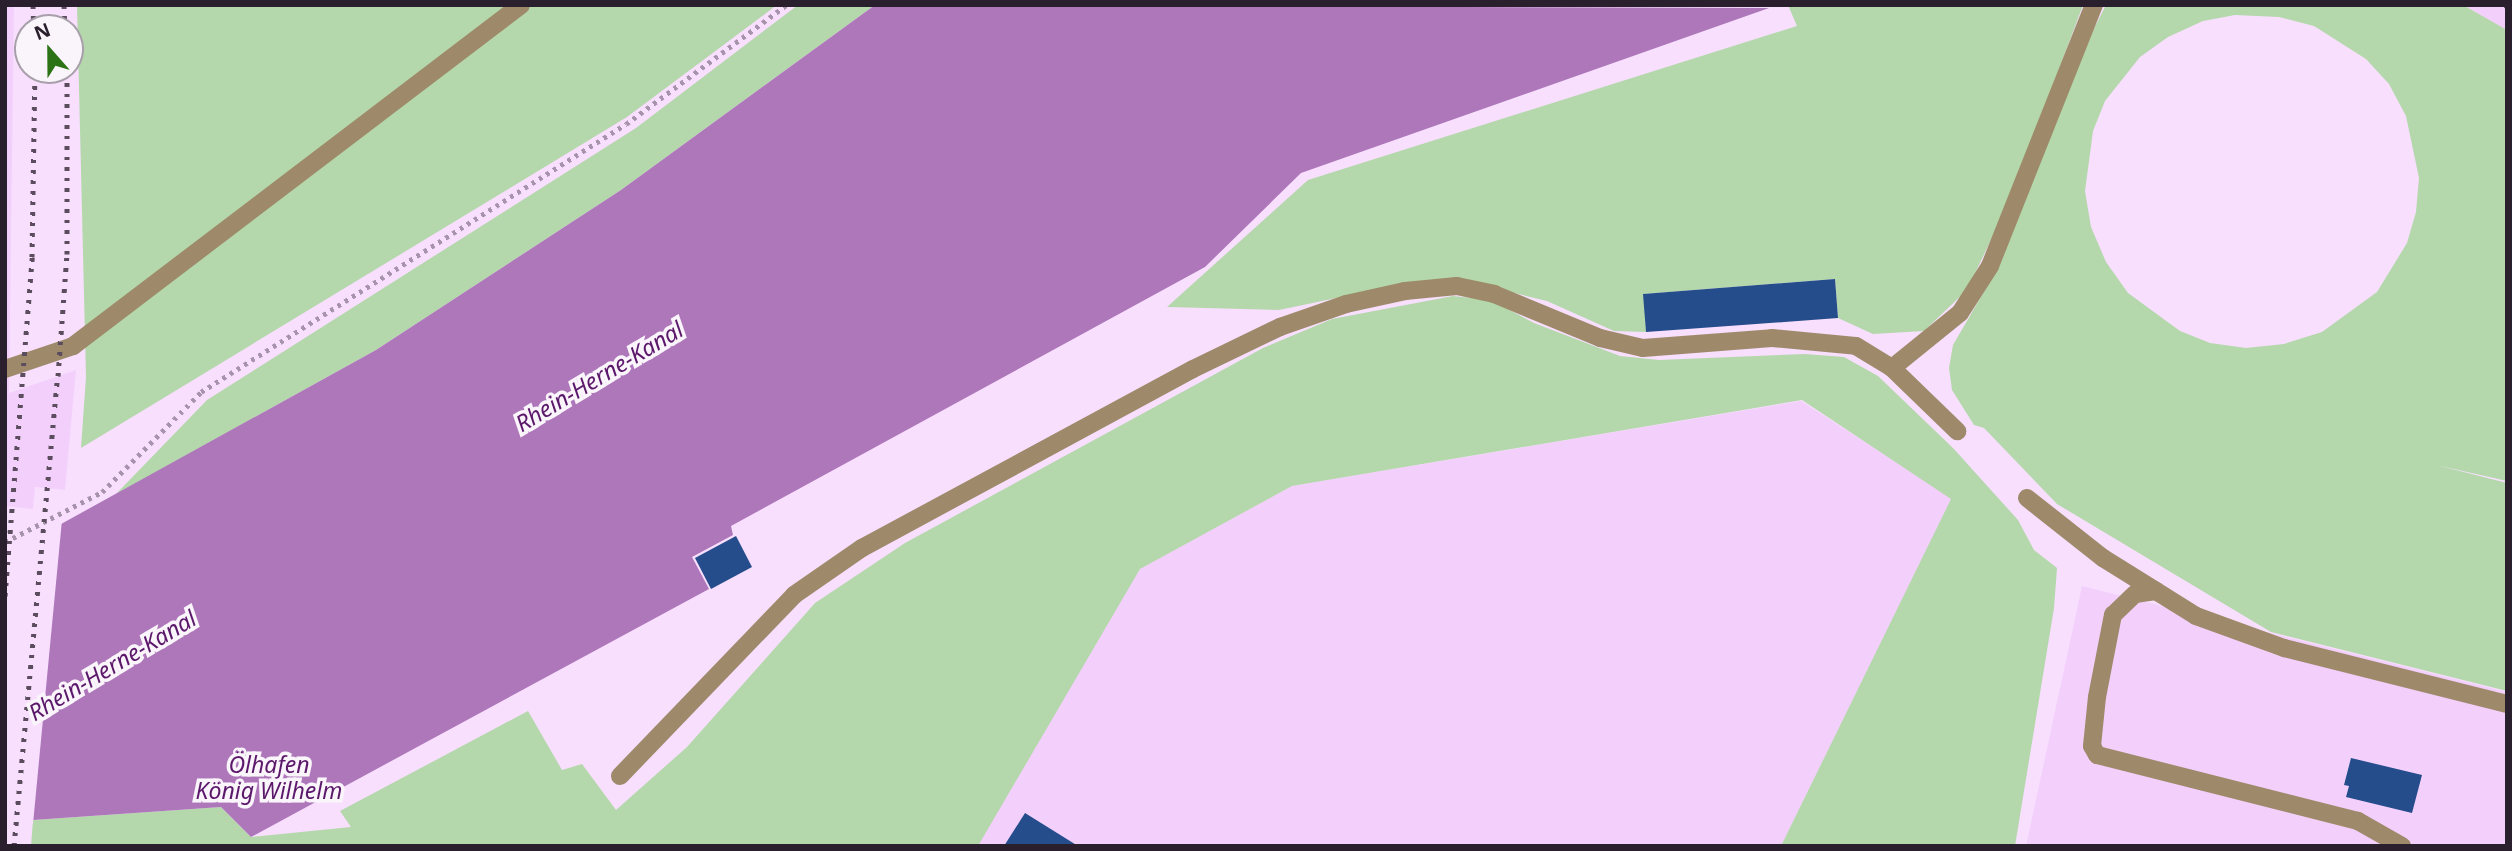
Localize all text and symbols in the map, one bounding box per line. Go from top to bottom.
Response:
north arrow [14,14,84,84]
text: N [30,16,54,46]
water label: Rhein-Herne-Kanal [510,315,688,437]
water label: Rhein-Herne-Kanal [23,604,201,726]
water label: Ölhafen König Wilhelm [196,750,342,804]

